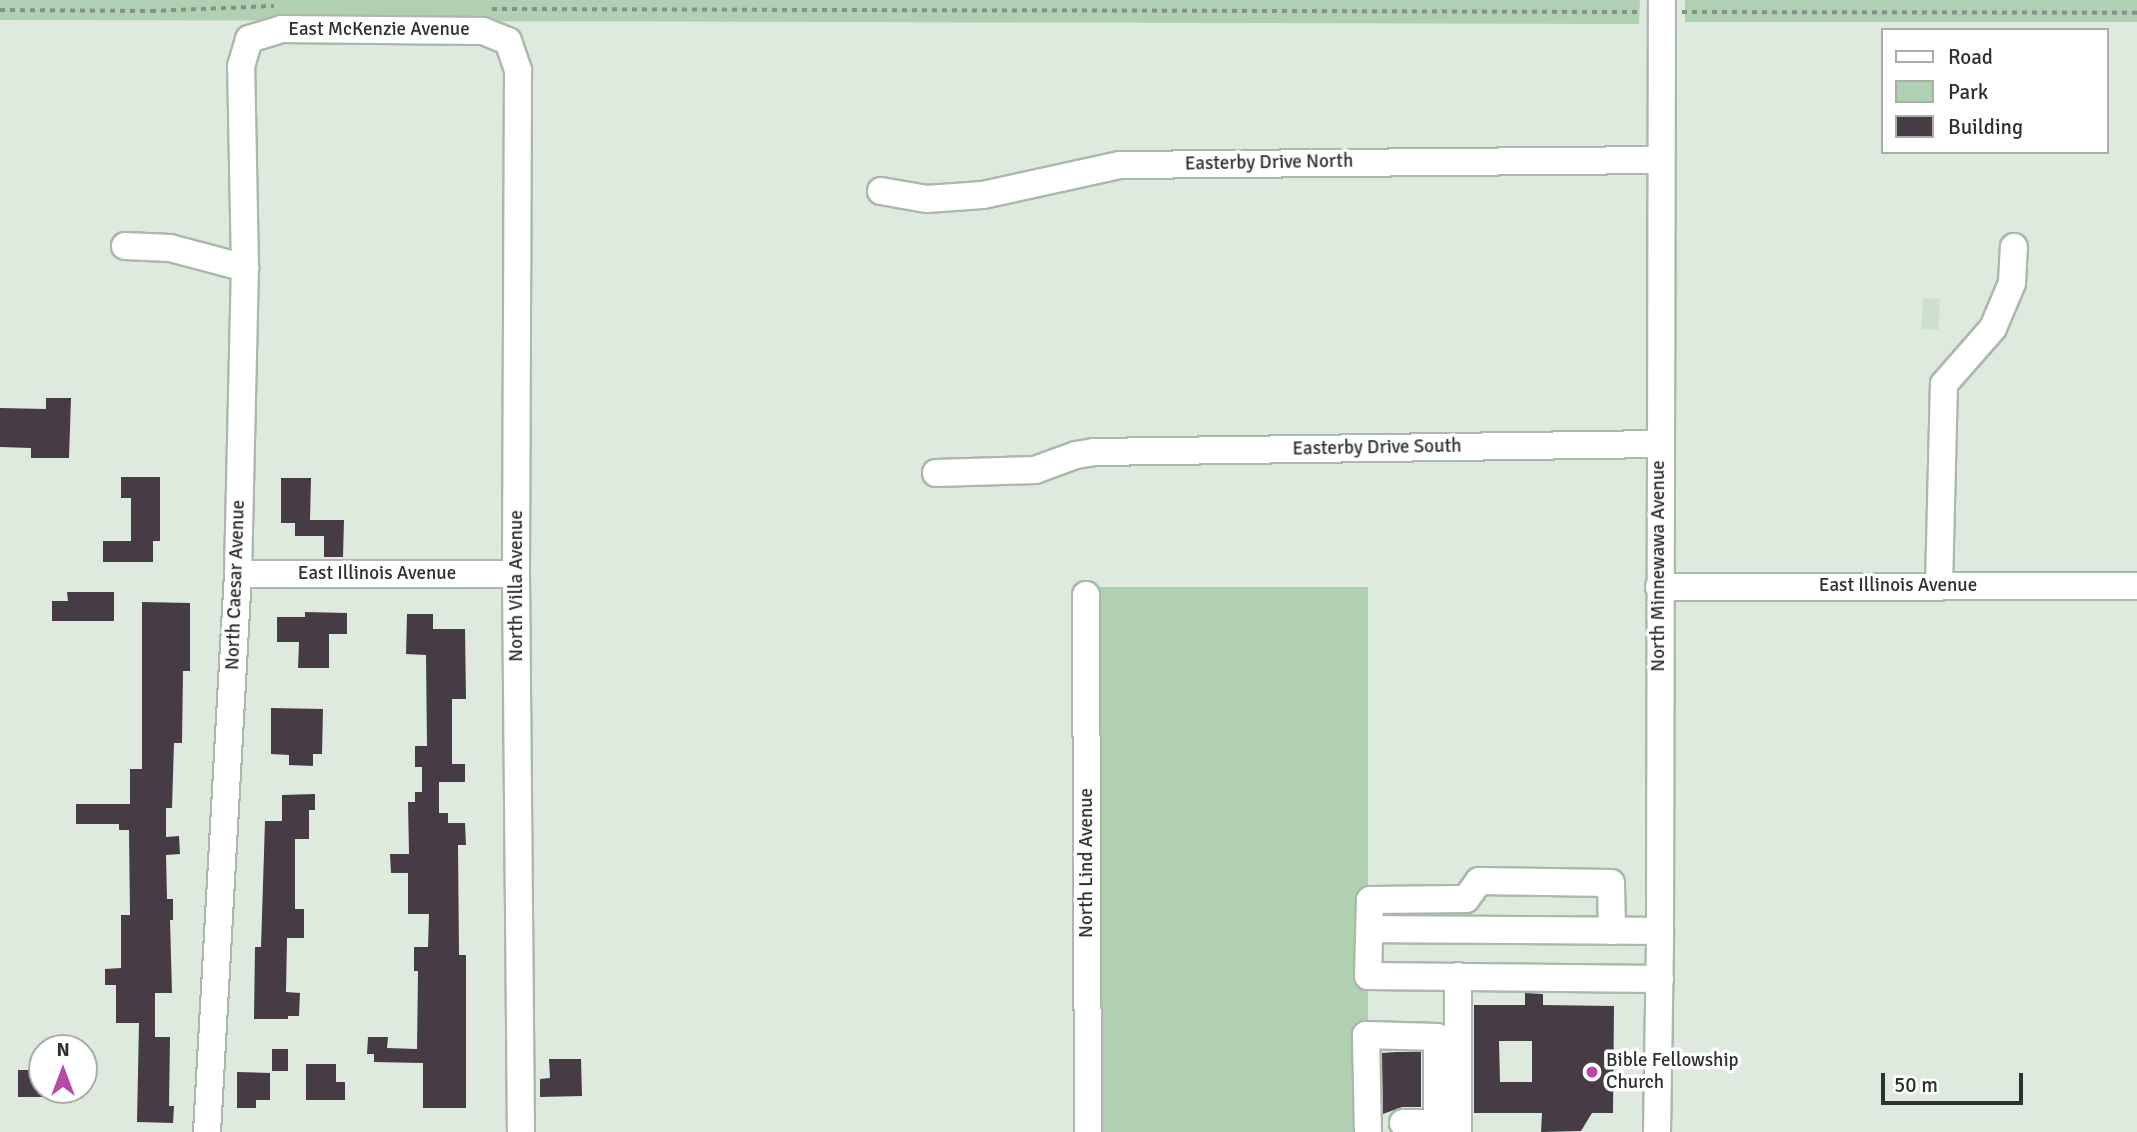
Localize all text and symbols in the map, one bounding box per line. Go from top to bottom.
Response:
street label: East McKenzie Avenue [288,19,470,41]
legend [1882,28,2109,154]
text: Road [1948,44,1993,70]
text: Park [1948,79,1988,105]
text: Building [1948,114,2023,140]
street label: Easterby Drive North [1185,150,1353,176]
street label: Easterby Drive South [1292,435,1462,461]
street label: North Minnewawa Avenue [1648,460,1670,672]
street label: North Caesar Avenue [222,499,250,671]
street label: North Villa Avenue [506,510,528,662]
street label: East Illinois Avenue [298,563,456,585]
street label: East Illinois Avenue [1819,575,1977,597]
street label: North Lind Avenue [1076,788,1098,938]
north arrow [28,1034,98,1104]
text: N [56,1038,70,1062]
place label: Bible Fellowship Church [1606,1050,1739,1094]
scale bar [1885,1058,2027,1102]
marker: Bible Fellowship Church [1584,1064,1600,1080]
text: 50 m [1894,1072,1938,1098]

